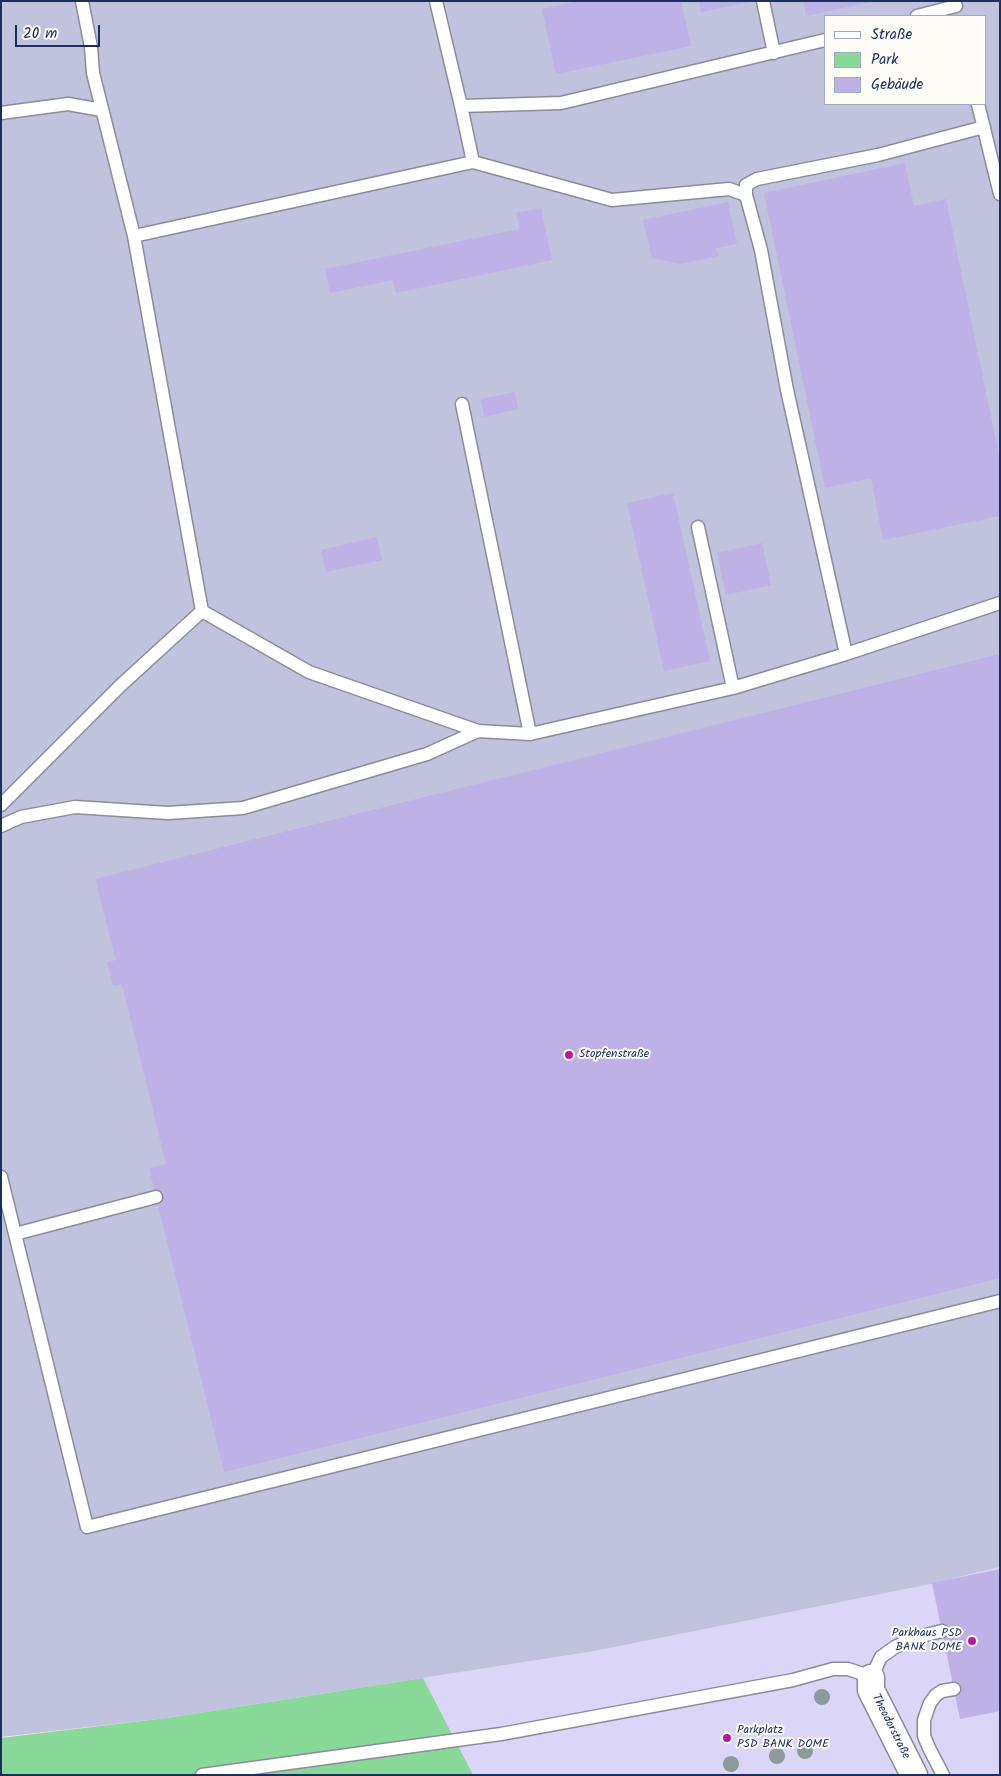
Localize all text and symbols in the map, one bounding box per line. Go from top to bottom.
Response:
scale bar [18,15,102,47]
legend [824,15,986,105]
text: 20 m [23,22,57,46]
text: Straße [871,23,912,47]
text: Park [871,48,898,72]
text: Gebäude [871,73,923,97]
place label: Stopfenstraße [579,1048,649,1062]
marker: Stopfenstraße [563,1049,575,1061]
place label: Parkhaus PSD BANK DOME [892,1627,962,1655]
marker: Parkhaus PSD BANK DOME [966,1635,978,1647]
street label: Theodorstraße [867,1692,913,1762]
place label: Parkplatz PSD BANK DOME [737,1724,829,1752]
marker: Parkplatz PSD BANK DOME [721,1732,733,1744]

